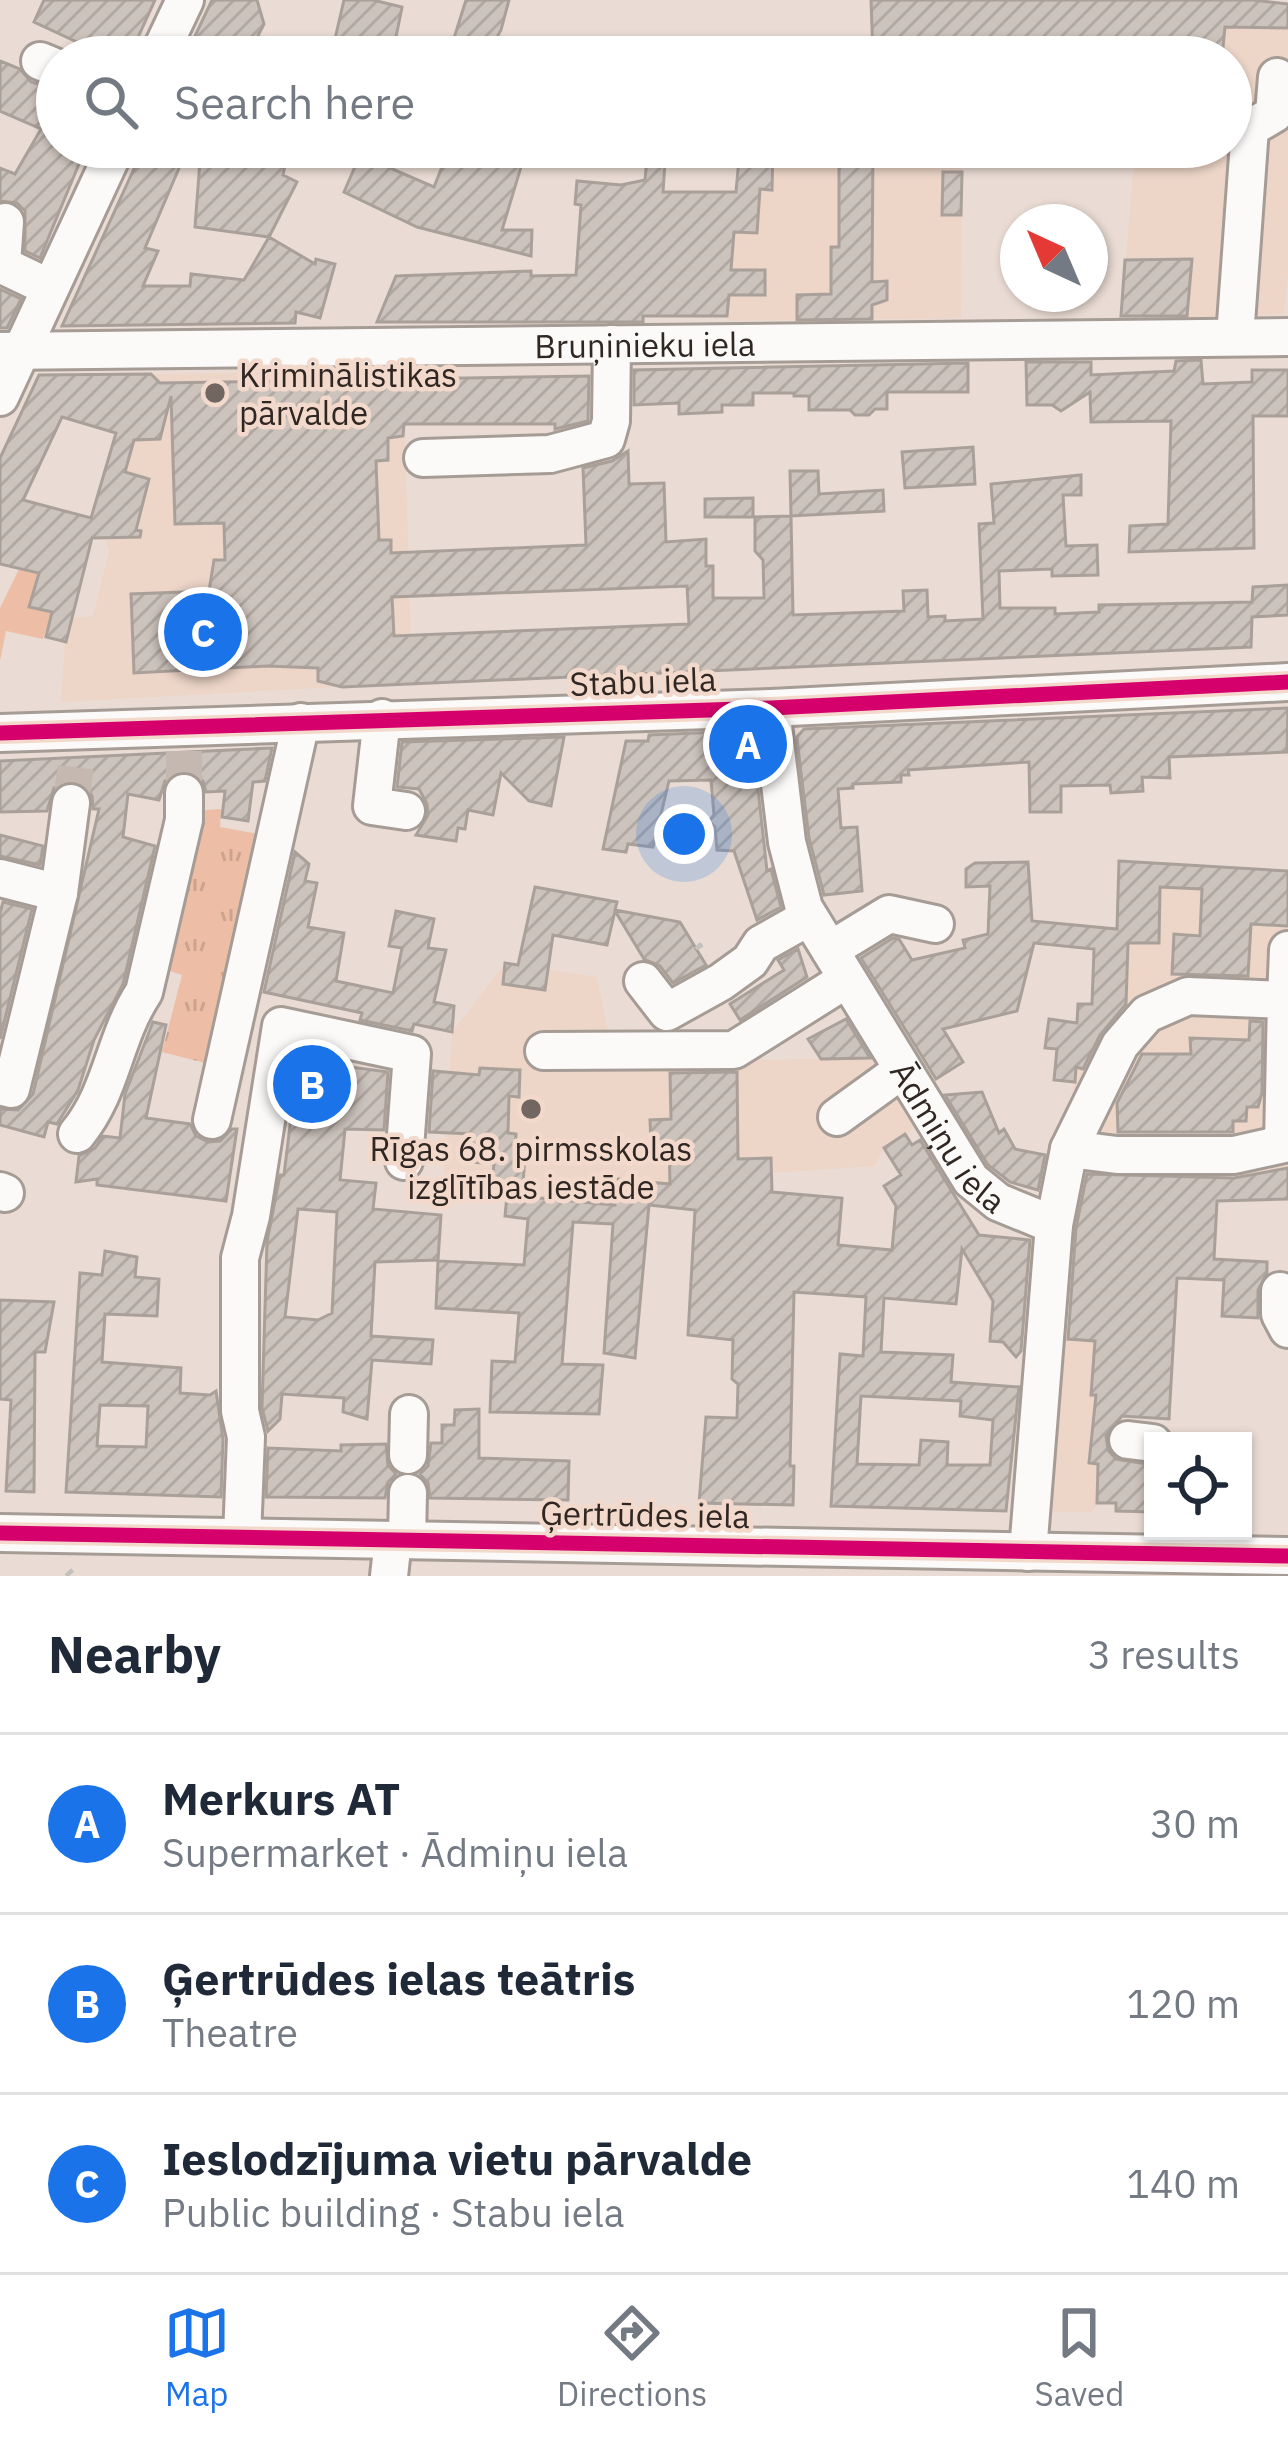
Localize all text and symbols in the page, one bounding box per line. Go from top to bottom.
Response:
search box [36,36,1252,168]
icon: search [78,69,144,135]
text: Search here [174,73,415,131]
north arrow [1000,204,1108,312]
street label: Bruņinieku iela [534,321,756,367]
place label: Kriminālistikas pārvalde [239,353,457,434]
marker: Kriminālistikas pārvalde [202,380,228,406]
pin: C [164,587,242,677]
street label: Stabu iela [569,657,717,705]
pin: A [709,699,787,789]
your location [654,804,714,864]
pin: B [273,1039,351,1129]
street label: Ādmiņu iela [881,1053,1015,1222]
marker: Rīgas 68. pirmsskolas izglītības iestāde [518,1096,544,1122]
place label: Rīgas 68. pirmsskolas izglītības iestāde [370,1127,692,1208]
map controls [1144,1432,1252,1540]
button: locate [1144,1432,1252,1540]
street label: Ģertrūdes iela [540,1491,750,1537]
text: Nearby [48,1621,221,1687]
text: 3 results [1088,1629,1240,1680]
text: Merkurs AT [162,1769,400,1827]
text: A [74,1798,100,1849]
text: 30 m [1150,1798,1240,1849]
text: Supermarket · Ādmiņu iela [162,1827,628,1878]
text: Ģertrūdes ielas teātris [162,1949,636,2007]
text: B [74,1978,100,2029]
text: 120 m [1127,1978,1240,2029]
text: Theatre [162,2007,298,2058]
text: Ieslodzījuma vietu pārvalde [162,2129,752,2187]
text: C [74,2158,100,2209]
text: 140 m [1127,2158,1240,2209]
text: Public building · Stabu iela [162,2187,625,2238]
tab: Map [164,2300,230,2415]
tab: Directions [557,2300,707,2415]
tab: Saved [1035,2300,1124,2415]

